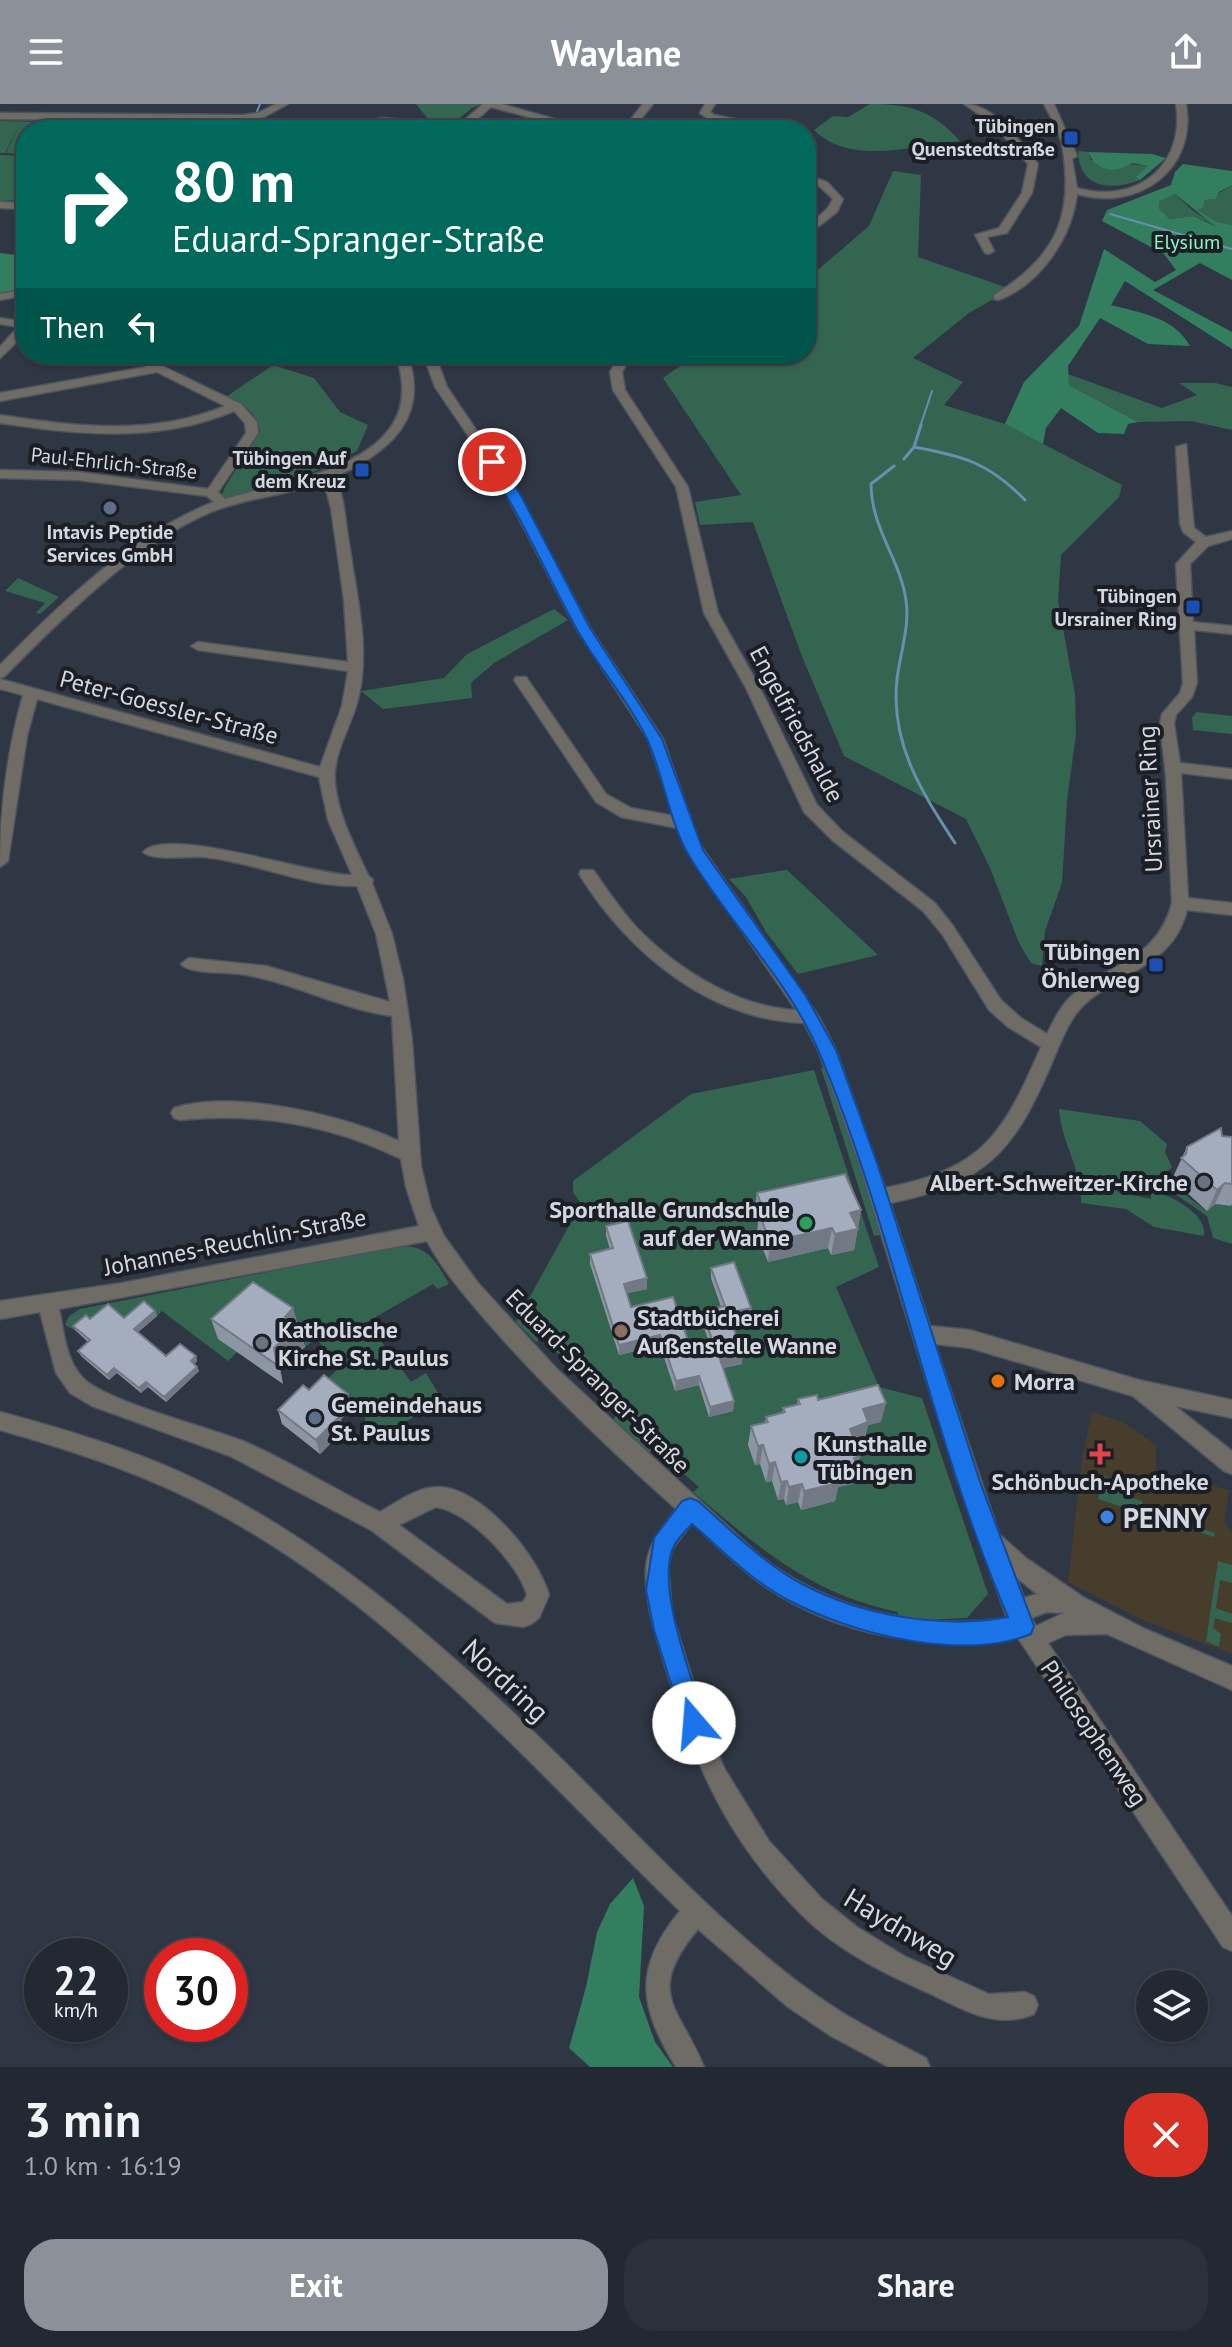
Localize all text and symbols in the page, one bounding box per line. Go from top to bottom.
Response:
text: Waylane [551,29,681,76]
icon: menu [24,30,68,74]
icon: share [1164,30,1208,74]
place label: Tübingen Quenstedtstraße [911,113,1055,162]
marker: Tübingen Quenstedtstraße [1062,129,1080,147]
text: 80 m [172,145,295,217]
icon: right [40,152,144,256]
text: Eduard-Spranger-Straße [172,215,545,262]
park label: Elysium [1154,229,1220,255]
icon: left [121,304,165,348]
text: Then [40,307,105,346]
pin [458,428,526,496]
icon: arrive [470,440,514,484]
street label: Paul-Ehrlich-Straße [30,441,198,485]
place label: Tübingen Auf dem Kreuz [232,445,348,494]
marker: Tübingen Auf dem Kreuz [353,461,371,479]
marker: Intavis Peptide Services GmbH [101,499,119,517]
place label: Intavis Peptide Services GmbH [47,519,173,568]
place label: Tübingen Ursrainer Ring [1055,583,1177,632]
marker: Tübingen Ursrainer Ring [1184,598,1202,616]
street label: Engelfriedshalde [743,640,851,808]
street label: Peter-Goessler-Straße [56,663,282,751]
street label: Ursrainer Ring [1131,725,1169,873]
place label: Tübingen Öhlerweg [1041,936,1140,995]
marker: Tübingen Öhlerweg [1147,956,1165,974]
place label: Albert-Schweitzer-Kirche [930,1167,1188,1198]
marker: Albert-Schweitzer-Kirche [1195,1173,1213,1191]
place label: Sporthalle Grundschule auf der Wanne [549,1194,790,1253]
street label: Johannes-Reuchlin-Straße [100,1201,369,1283]
marker: Sporthalle Grundschule auf der Wanne [797,1214,815,1232]
street label: Eduard-Spranger-Straße [499,1282,697,1480]
place label: Stadtbücherei Außenstelle Wanne [637,1302,837,1361]
place label: Katholische Kirche St. Paulus [278,1314,449,1373]
marker: Stadtbücherei Außenstelle Wanne [612,1322,630,1340]
marker: Katholische Kirche St. Paulus [253,1334,271,1352]
place label: Morra [1014,1366,1075,1397]
marker: Morra [989,1372,1007,1390]
place label: Gemeindehaus St. Paulus [331,1389,482,1448]
marker: Gemeindehaus St. Paulus [306,1409,324,1427]
place label: Kunsthalle Tübingen [817,1428,927,1487]
marker: Schönbuch-Apotheke [1091,1445,1109,1463]
marker: Kunsthalle Tübingen [792,1448,810,1466]
place label: Schönbuch-Apotheke [991,1466,1209,1497]
place label: PENNY [1123,1499,1207,1536]
marker: PENNY [1098,1508,1116,1526]
street label: Nordring [455,1630,557,1730]
street label: Philosophenweg [1034,1654,1154,1812]
position arrow [652,1681,736,1765]
street label: Haydnweg [838,1879,964,1975]
speed limit sign: 30 [144,1938,248,2042]
text: 22 [53,1954,99,2006]
map controls [1136,1970,1208,2042]
button: layers [1136,1970,1208,2042]
text: km/h [54,1997,98,2023]
text: 3 min [24,2088,141,2150]
button: close [1124,2093,1208,2177]
text: 1.0 km · 16:19 [24,2149,182,2182]
button: Exit [24,2239,608,2331]
button: Share [624,2239,1208,2331]

